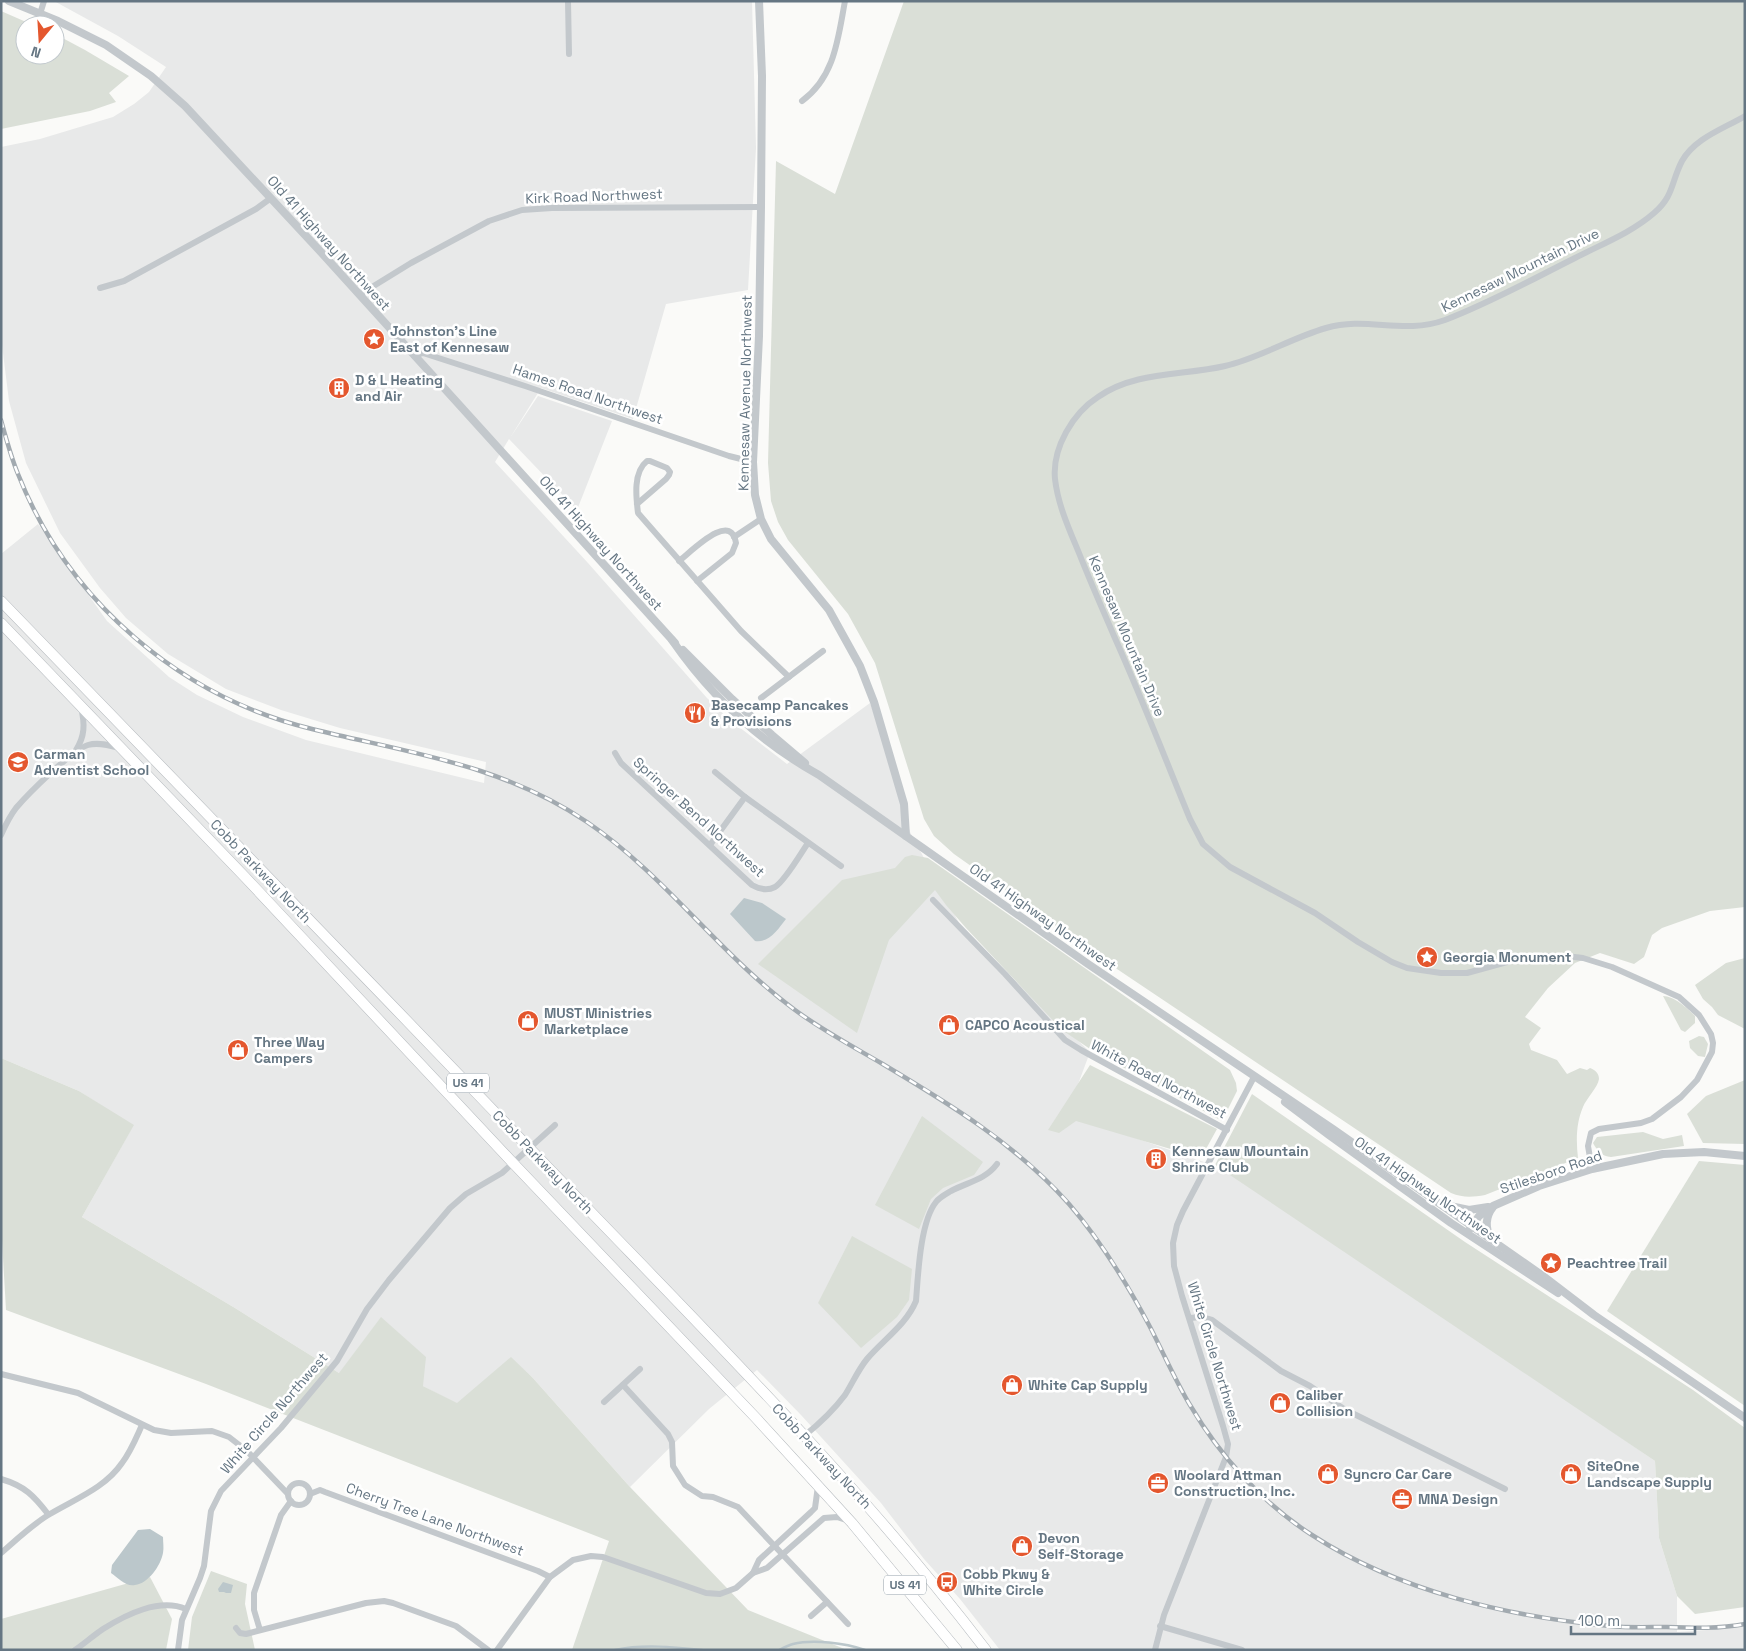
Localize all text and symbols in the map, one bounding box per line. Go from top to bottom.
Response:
north arrow [15,15,65,65]
text: N [29,42,43,62]
street label: Old 41 Highway Northwest [264,172,394,314]
street label: Kirk Road Northwest [525,185,663,207]
street label: Kennesaw Mountain Drive [1438,224,1602,316]
street label: Kennesaw Avenue Northwest [734,295,756,491]
place label: Johnston's Line East of Kennesaw [390,322,509,356]
place icon: Johnston's Line East of Kennesaw [362,327,386,351]
street label: Hames Road Northwest [511,360,665,428]
place label: D & L Heating and Air [355,371,443,405]
building icon: D & L Heating and Air [327,376,351,400]
street label: Old 41 Highway Northwest [536,472,666,614]
street label: Kennesaw Mountain Drive [1085,553,1169,719]
place label: Basecamp Pancakes & Provisions [711,696,849,730]
restaurant icon: Basecamp Pancakes & Provisions [683,701,707,725]
place label: Carman Adventist School [34,745,149,779]
school or university icon: Carman Adventist School [6,750,30,774]
street label: Springer Bend Northwest [629,753,769,881]
street label: Cobb Parkway North [207,815,315,927]
street label: Old 41 Highway Northwest [966,859,1120,975]
place icon: Georgia Monument [1415,945,1439,969]
place label: Georgia Monument [1443,948,1571,966]
place label: MUST Ministries Marketplace [544,1004,652,1038]
shop icon: MUST Ministries Marketplace [516,1009,540,1033]
shop icon: CAPCO Acoustical [937,1013,961,1037]
place label: CAPCO Acoustical [965,1016,1085,1034]
place label: Three Way Campers [254,1033,325,1067]
street label: White Road Northwest [1088,1035,1230,1123]
shop icon: Three Way Campers [226,1038,250,1062]
road number: US 41 [447,1074,489,1092]
street label: Cobb Parkway North [489,1106,597,1218]
street label: Old 41 Highway Northwest [1351,1132,1505,1248]
place label: Kennesaw Mountain Shrine Club [1172,1142,1309,1176]
street label: Stilesboro Road [1498,1146,1604,1198]
building icon: Kennesaw Mountain Shrine Club [1144,1147,1168,1171]
place icon: Peachtree Trail [1539,1251,1563,1275]
place label: Peachtree Trail [1567,1254,1667,1272]
street label: White Circle Northwest [1184,1279,1246,1433]
street label: White Circle Northwest [216,1349,332,1477]
shop icon: White Cap Supply [1000,1373,1024,1397]
place label: White Cap Supply [1028,1376,1148,1394]
place label: Caliber Collision [1296,1386,1353,1420]
shop icon: Caliber Collision [1268,1391,1292,1415]
street label: Cobb Parkway North [768,1399,876,1513]
place label: SiteOne Landscape Supply [1587,1457,1712,1491]
shop icon: Syncro Car Care [1316,1462,1340,1486]
shop icon: SiteOne Landscape Supply [1559,1462,1583,1486]
place label: Syncro Car Care [1344,1465,1452,1483]
place label: Woolard Attman Construction, Inc. [1174,1466,1295,1500]
office icon: Woolard Attman Construction, Inc. [1146,1471,1170,1495]
street label: Cherry Tree Lane Northwest [344,1478,526,1560]
office icon: MNA Design [1390,1487,1414,1511]
place label: MNA Design [1418,1490,1498,1508]
place label: Devon Self-Storage [1038,1529,1124,1563]
shop icon: Devon Self-Storage [1010,1534,1034,1558]
place label: Cobb Pkwy & White Circle [963,1565,1051,1599]
bus stop icon: Cobb Pkwy & White Circle [935,1570,959,1594]
road number: US 41 [884,1576,926,1594]
scale bar [1571,1604,1695,1636]
text: 100 m [1578,1611,1620,1630]

